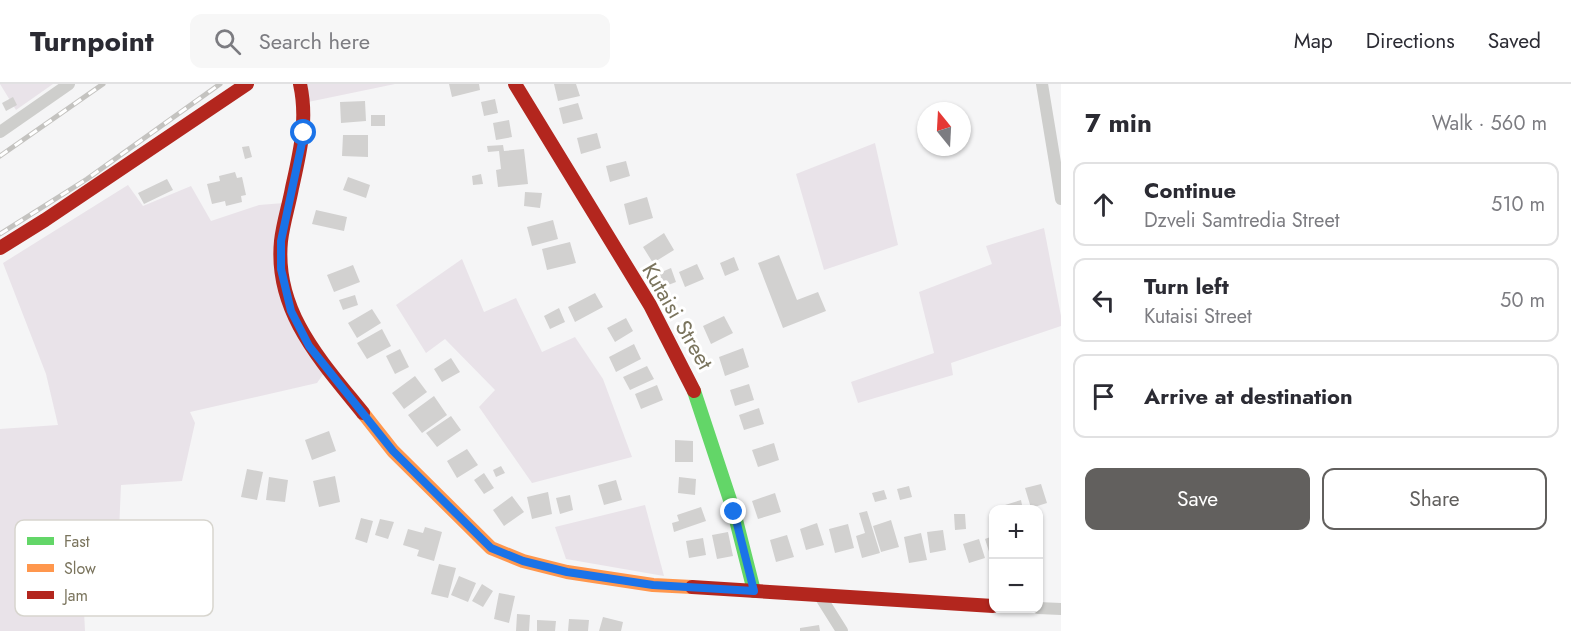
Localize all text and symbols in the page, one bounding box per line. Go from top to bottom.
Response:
search box [190,14,610,68]
text: Turnpoint [30,21,154,62]
icon: search [211,25,244,58]
text: Search here [259,25,370,57]
text: Map [1294,26,1333,56]
text: Directions [1366,26,1455,56]
text: Saved [1488,26,1541,56]
north arrow [917,102,971,156]
text: 7 min [1085,104,1152,142]
text: Walk · 560 m [1432,109,1547,138]
route start [290,119,316,145]
text: Continue [1144,174,1236,206]
icon: ahead [1087,188,1120,221]
text: 510 m [1491,190,1545,219]
text: Dzveli Samtredia Street [1144,206,1339,235]
street label: Kutaisi Street [634,257,722,376]
text: Turn left [1144,270,1229,302]
icon: left [1087,284,1120,317]
text: 50 m [1500,286,1545,315]
text: Kutaisi Street [1144,302,1252,331]
icon: arrive [1087,380,1120,413]
text: Arrive at destination [1144,380,1353,412]
button: Save [1085,468,1310,530]
button: Share [1322,468,1547,530]
route end [720,498,746,524]
map controls [989,505,1043,613]
button: + [989,505,1043,559]
legend [15,520,213,616]
text: Fast [64,530,90,553]
text: Slow [64,557,96,580]
button: − [989,559,1043,613]
text: Jam [62,584,88,607]

